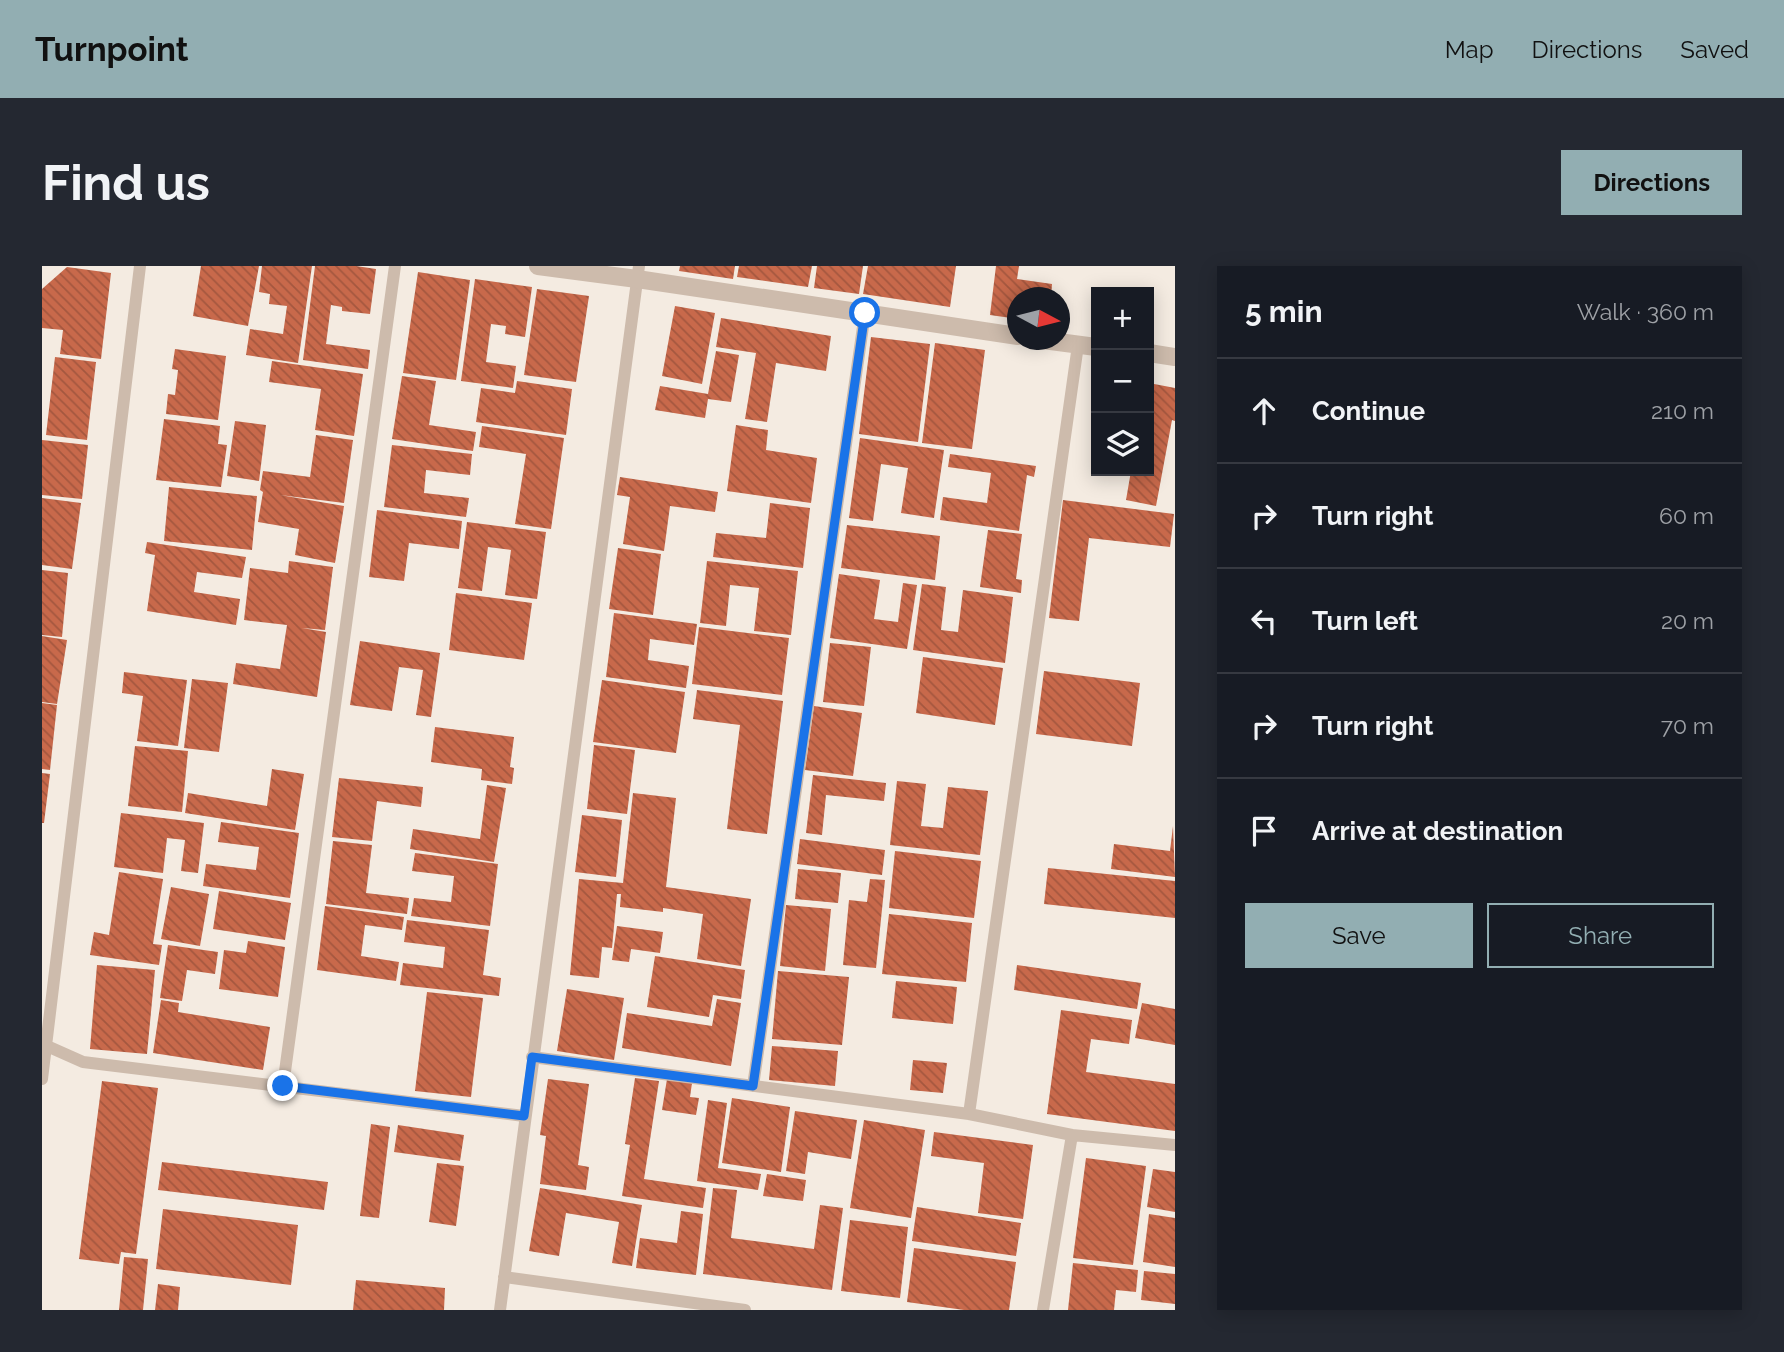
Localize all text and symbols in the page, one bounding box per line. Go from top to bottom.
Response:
text: Turnpoint [35,30,188,69]
text: Map [1445,35,1494,64]
text: Directions [1532,35,1642,64]
text: Saved [1680,35,1749,64]
button: Directions [1561,150,1742,215]
text: Find us [42,154,210,211]
north arrow [1007,287,1070,350]
map controls [1091,287,1154,476]
button: + [1091,287,1154,350]
text: 5 min [1245,294,1323,329]
route start [849,297,880,328]
text: Walk · 360 m [1577,298,1714,325]
button: − [1091,350,1154,413]
icon: ahead [1245,392,1283,430]
text: Continue [1312,396,1425,426]
text: 210 m [1651,397,1714,424]
button: layers [1091,413,1154,476]
icon: right [1245,497,1283,535]
text: Turn right [1312,501,1433,531]
text: 60 m [1659,502,1714,529]
icon: left [1245,602,1283,640]
text: Turn left [1312,606,1418,636]
text: 20 m [1661,607,1714,634]
icon: right [1245,707,1283,745]
text: Turn right [1312,711,1433,741]
text: 70 m [1661,712,1714,739]
icon: arrive [1245,812,1283,850]
text: Arrive at destination [1312,816,1563,846]
button: Save [1245,903,1473,968]
button: Share [1487,903,1714,968]
route end [267,1070,298,1101]

